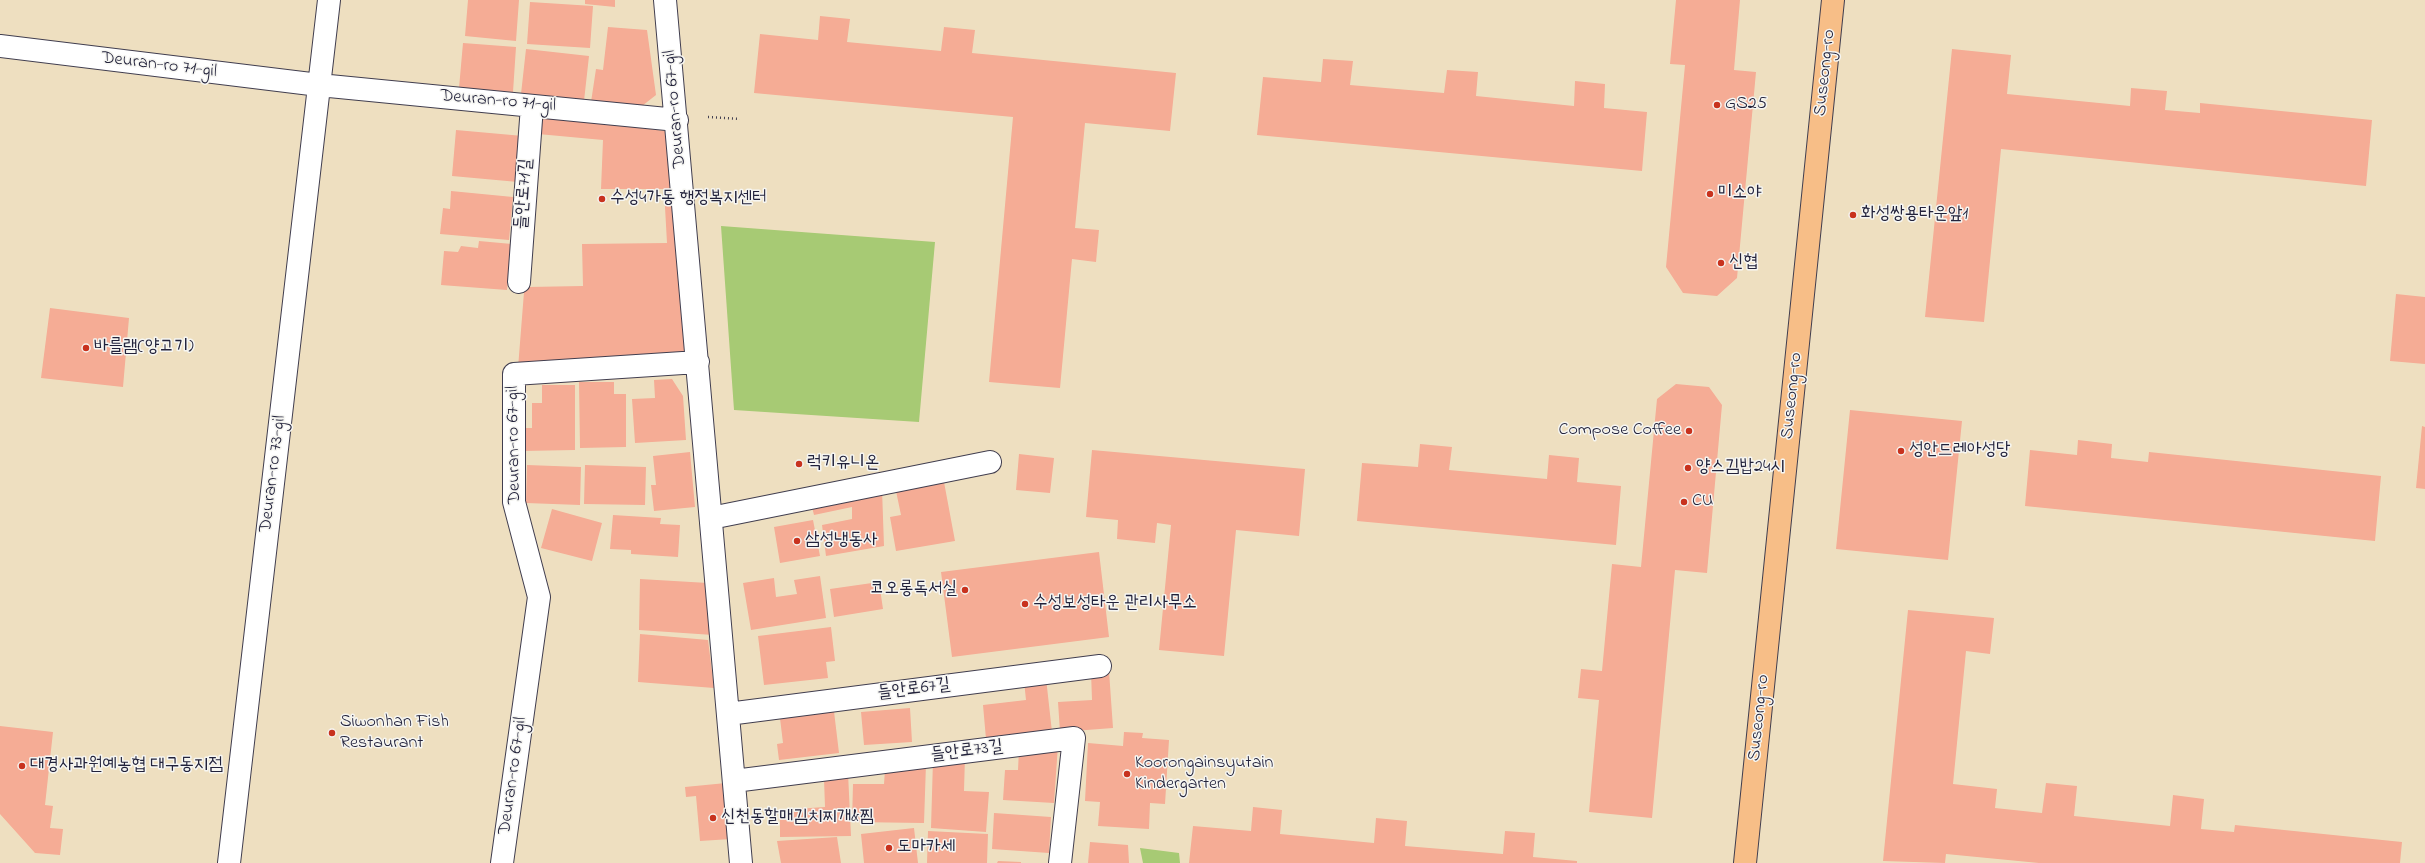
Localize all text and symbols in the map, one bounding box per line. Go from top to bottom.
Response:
street label: Suseong-ro [1811,29,1841,117]
street label: Deuran-ro 71-gil [100,48,218,84]
street label: Deuran-ro 67-gil [660,49,692,169]
street label: Deuran-ro 71-gil [439,86,557,118]
place label: GS25 [1725,94,1767,116]
marker: GS25 [1712,100,1722,110]
street label: 들안로71길 [512,158,538,230]
place label: 미소야 [1718,183,1761,205]
place label: 수성4가동 행정복지센터 [610,188,767,210]
marker: 미소야 [1705,189,1715,199]
marker: 수성4가동 행정복지센터 [597,194,607,204]
place label: 화성쌍용타운앞1 [1861,204,1968,226]
marker: 화성쌍용타운앞1 [1848,210,1858,220]
place label: 신협 [1729,252,1758,274]
marker: 신협 [1716,258,1726,268]
place label: 바를램(양고기) [94,337,194,359]
marker: 바를램(양고기) [81,343,91,353]
street label: Suseong-ro [1778,352,1808,440]
street label: Deuran-ro 67-gil [503,386,527,504]
street label: Deuran-ro 73-gil [256,414,292,534]
place label: Compose Coffee [1559,420,1681,442]
marker: Compose Coffee [1684,426,1694,436]
place label: 성안드레아성당 [1909,440,2010,462]
marker: 성안드레아성당 [1896,446,1906,456]
place label: 럭키유니온 [807,453,879,475]
place label: 양스김밥24시 [1696,457,1785,479]
marker: 럭키유니온 [794,459,804,469]
marker: 양스김밥24시 [1683,463,1693,473]
place label: CU [1692,491,1713,513]
marker: CU [1679,497,1689,507]
place label: 삼성냉동사 [805,530,877,552]
marker: 삼성냉동사 [792,536,802,546]
place label: 코오롱독서실 [870,579,957,601]
marker: 코오롱독서실 [960,585,970,595]
place label: 수성보성타운 관리사무소 [1033,593,1197,615]
marker: 수성보성타운 관리사무소 [1020,599,1030,609]
street label: Suseong-ro [1745,674,1775,762]
street label: 들안로67길 [876,675,952,705]
place label: Siwonhan Fish Restaurant [340,712,449,754]
street label: Deuran-ro 67-gil [495,716,533,836]
marker: Siwonhan Fish Restaurant [327,728,337,738]
street label: 들안로73길 [930,737,1004,767]
place label: Koorongainsyutain Kindergarten [1135,753,1273,796]
place label: 대경사과원예농협 대구동지점 [30,755,223,777]
marker: 대경사과원예농협 대구동지점 [17,761,27,771]
marker: Koorongainsyutain Kindergarten [1122,769,1132,779]
place label: 신천동할매김치찌개&찜 [721,807,874,829]
marker: 신천동할매김치찌개&찜 [708,813,718,823]
place label: 도마카세 [897,837,955,859]
marker: 도마카세 [884,843,894,853]

